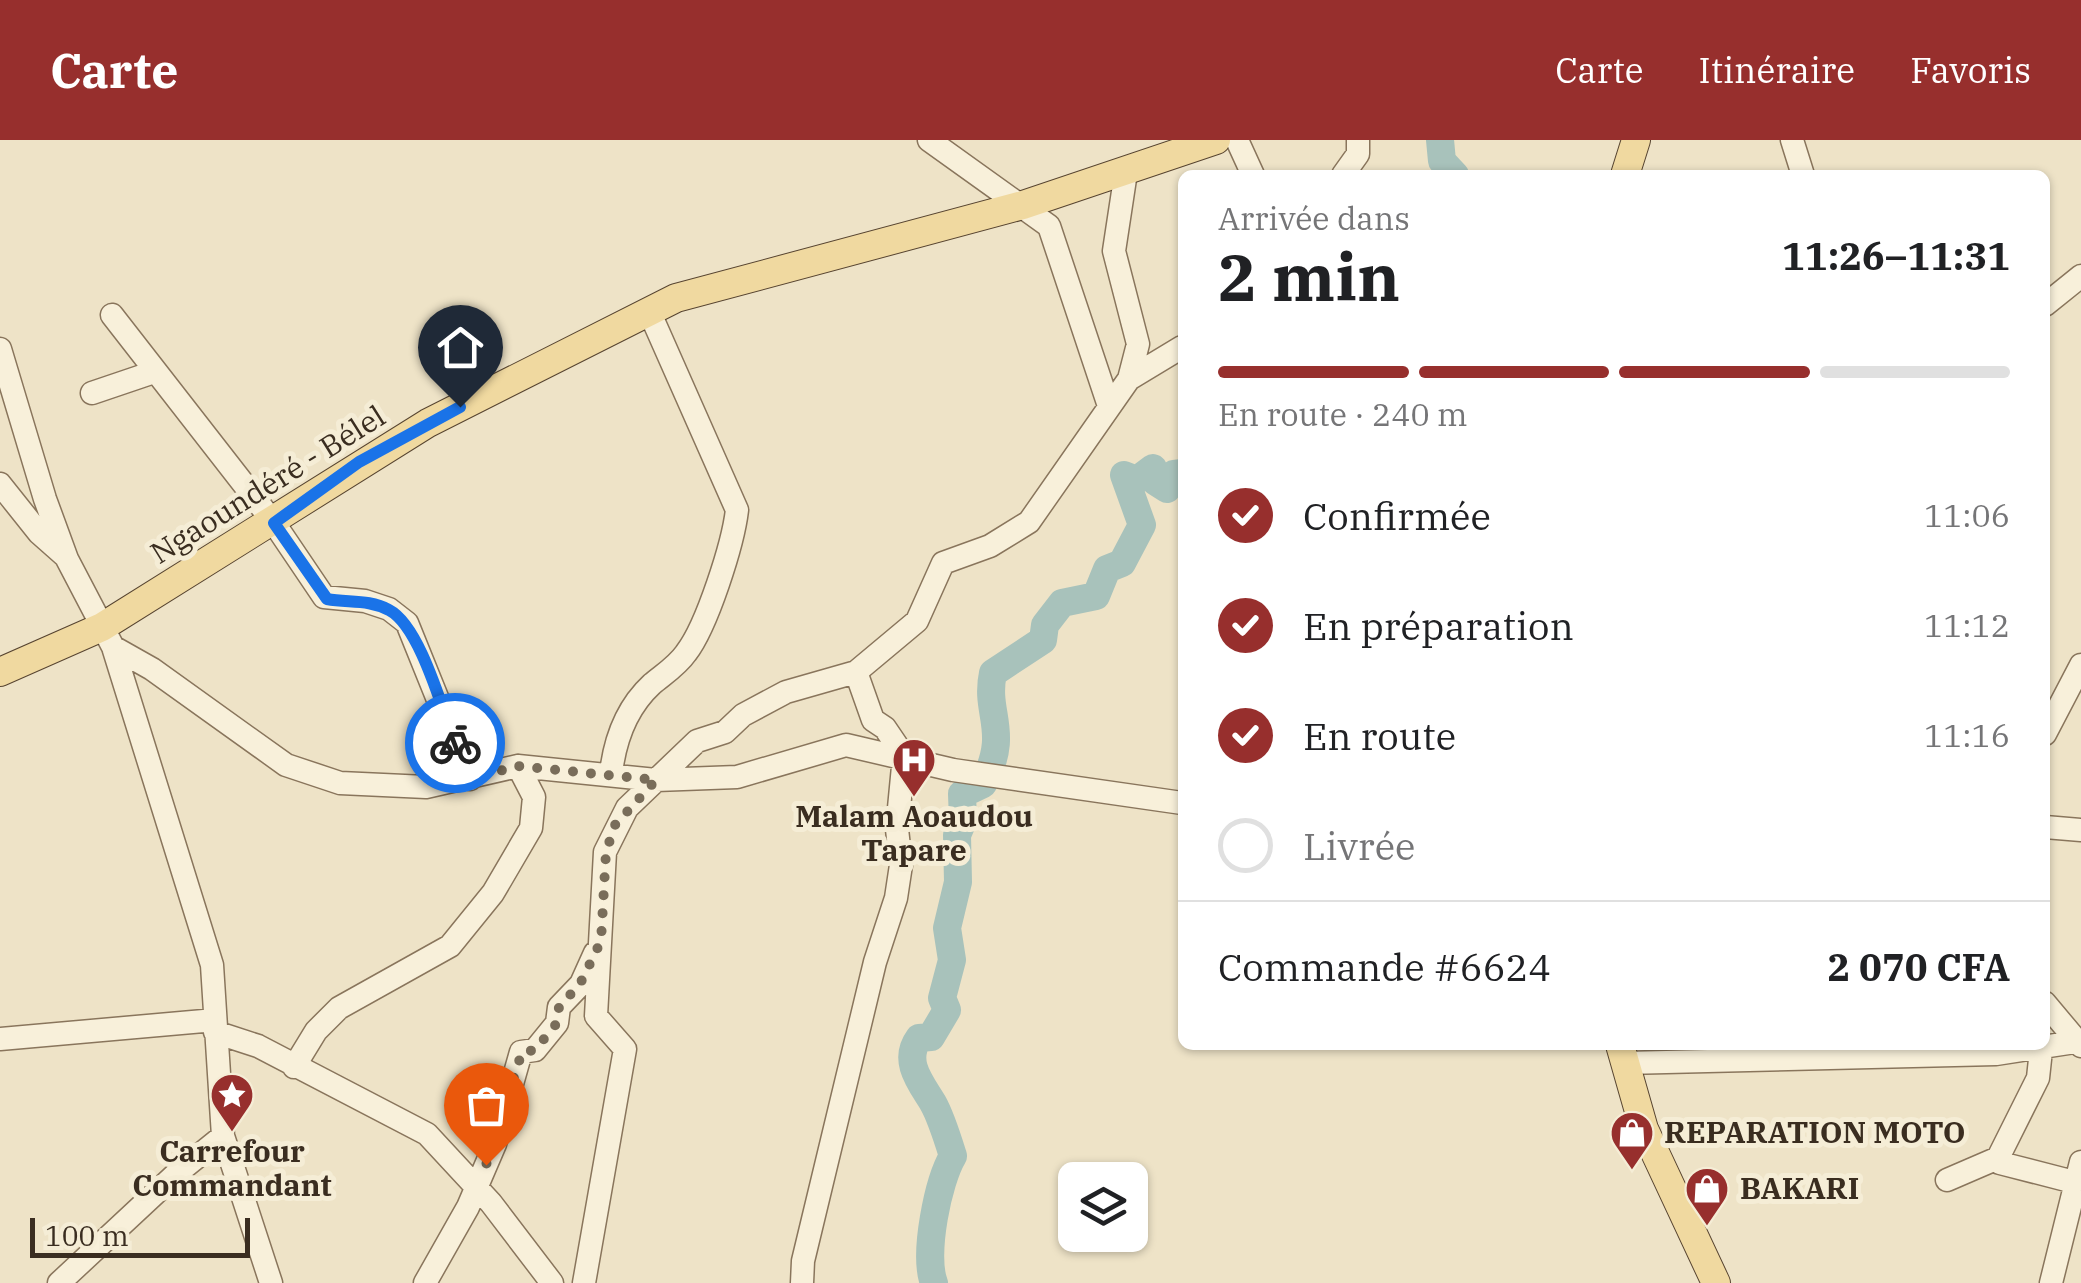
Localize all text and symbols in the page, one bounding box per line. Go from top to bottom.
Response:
text: Carte [50,39,178,101]
text: Carte [1555,47,1644,93]
text: Itinéraire [1699,47,1855,93]
text: Favoris [1910,47,2031,93]
text: Arrivée dans [1218,197,1410,239]
text: 11:26–11:31 [1782,231,2010,280]
text: 2 min [1218,234,1400,319]
pin [418,305,503,408]
icon: home [433,320,488,375]
text: En route · 240 m [1218,393,1468,435]
street label: Ngaoundéré - Bélel [142,396,392,572]
icon: check [1218,488,1273,543]
text: Confirmée [1303,491,1491,540]
text: 11:06 [1924,494,2010,536]
icon: check [1218,598,1273,653]
text: En préparation [1303,601,1574,650]
text: 11:12 [1924,604,2010,646]
courier [405,693,505,793]
icon: check [1218,708,1273,763]
text: En route [1303,711,1456,760]
text: 11:16 [1924,714,2010,756]
icon: bike [428,716,483,771]
hospital icon: Malam Aoaudou Tapare [891,737,937,798]
place label: Malam Aoaudou Tapare [795,796,1033,869]
text: Livrée [1303,821,1415,870]
text: Commande #6624 [1218,942,1551,991]
text: 2 070 CFA [1827,942,2010,991]
pin [444,1063,529,1166]
place icon: Carrefour Commandant [209,1072,255,1133]
icon: bag [459,1078,514,1133]
shop icon: REPARATION MOTO [1609,1110,1655,1171]
place label: REPARATION MOTO [1664,1112,1966,1151]
place label: Carrefour Commandant [132,1131,332,1204]
map controls [1058,1162,1148,1252]
button: layers [1058,1162,1148,1252]
shop icon: BAKARI [1684,1166,1730,1227]
place label: BAKARI [1740,1168,1859,1207]
scale bar [30,1213,250,1258]
text: 100 m [45,1217,129,1254]

